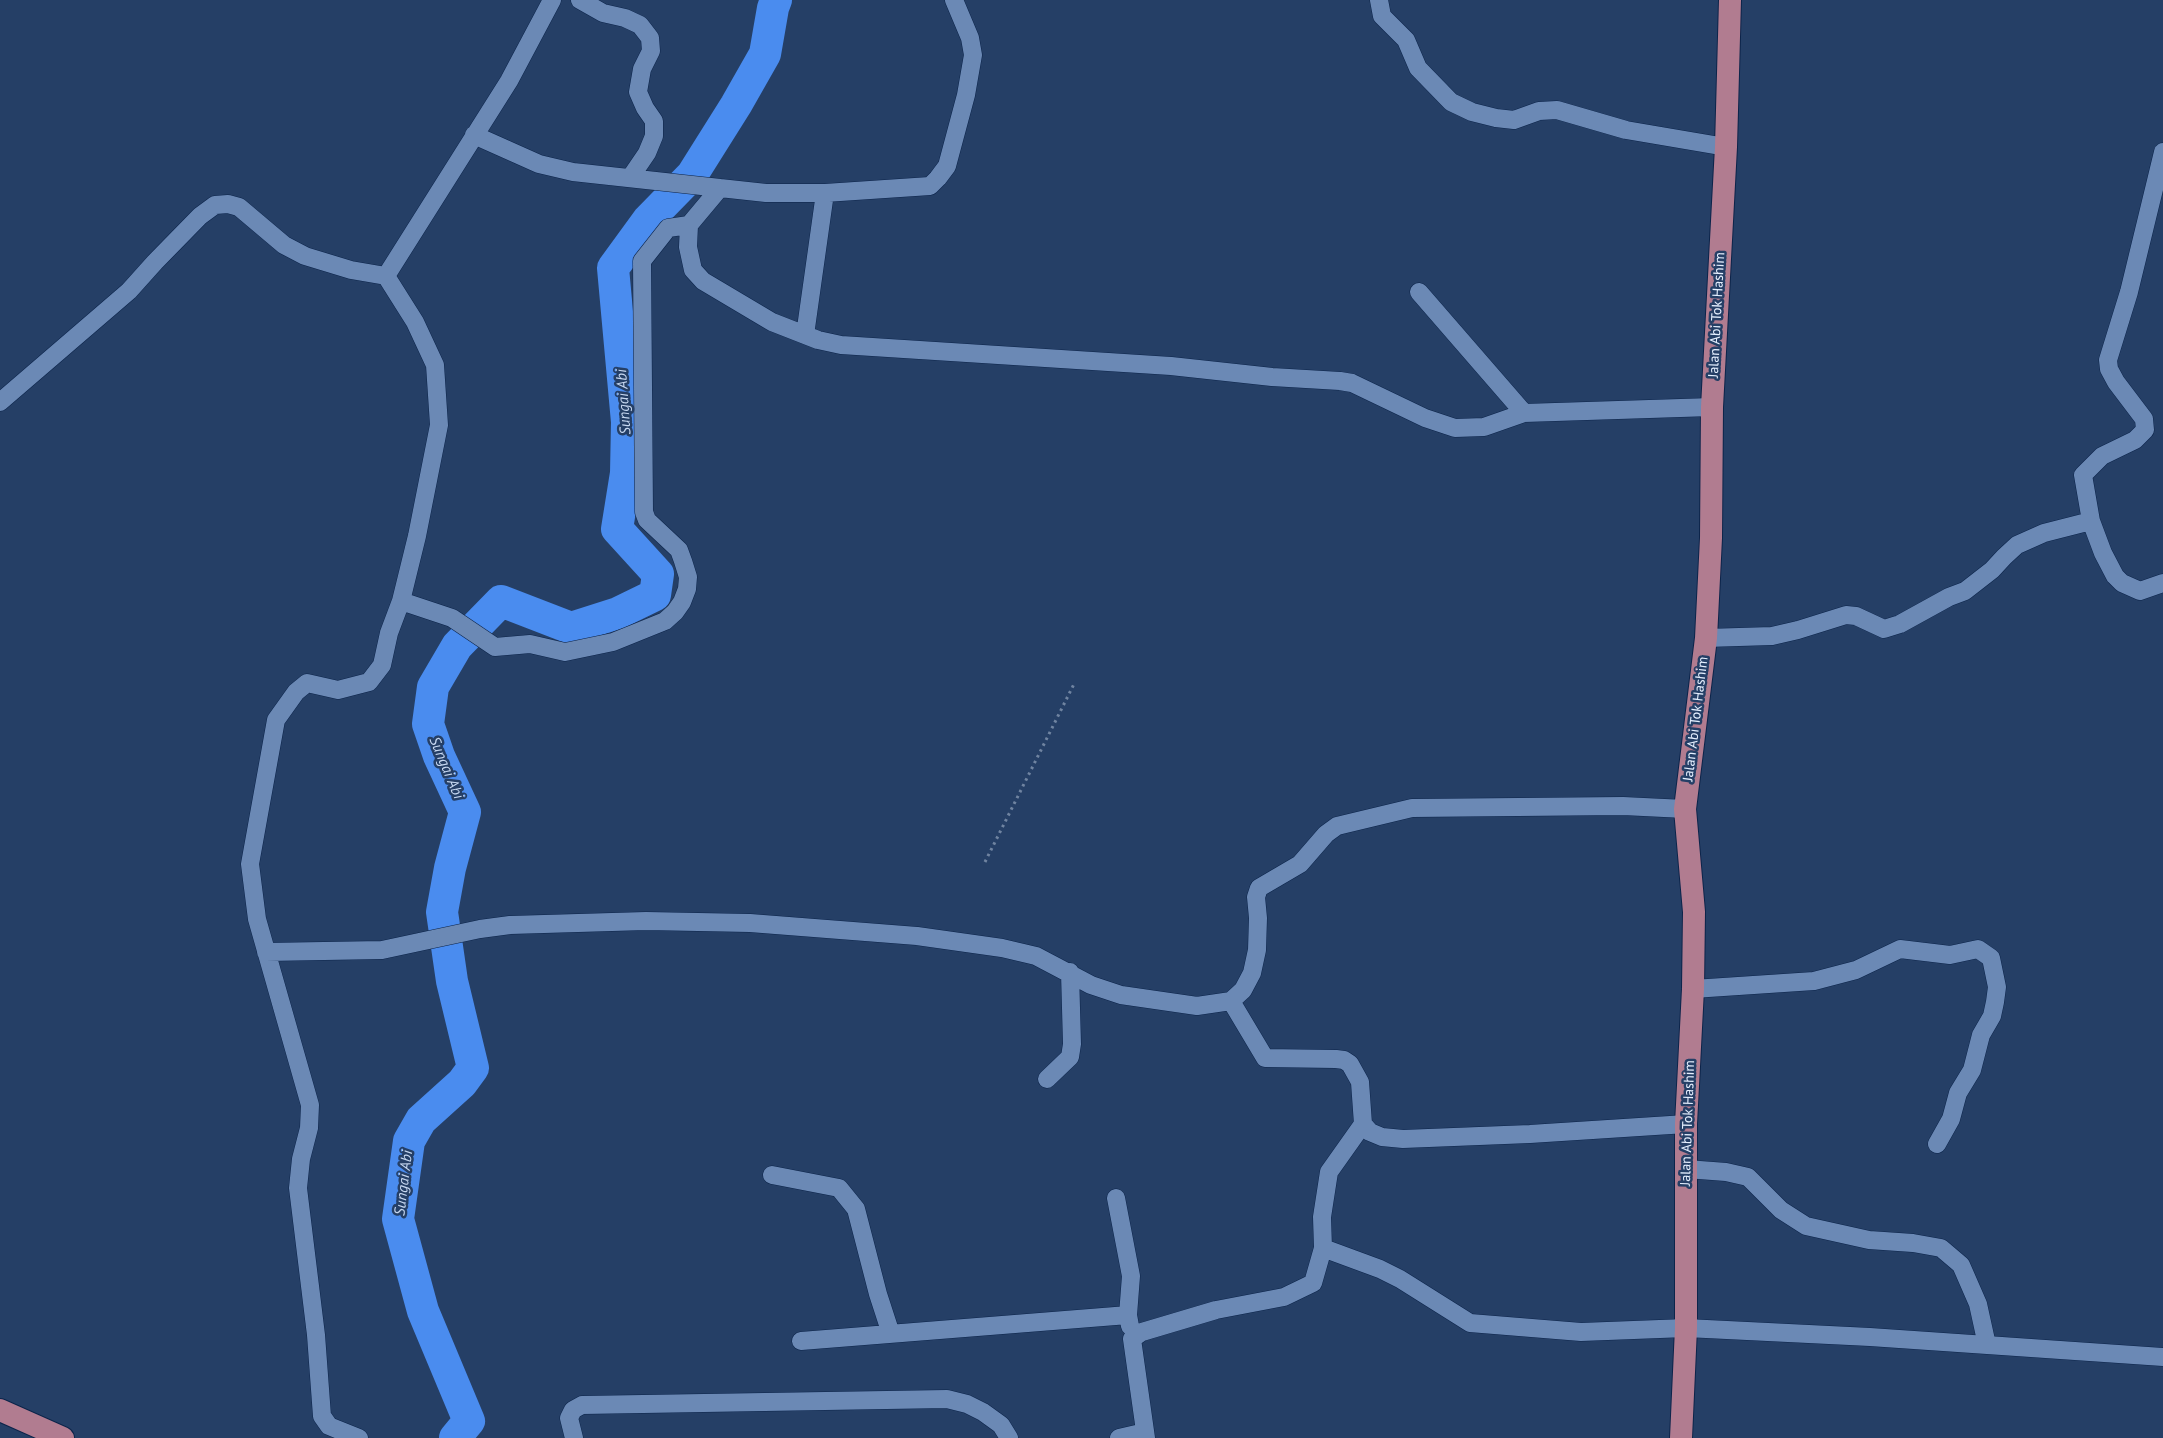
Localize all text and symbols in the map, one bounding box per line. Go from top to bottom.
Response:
street label: Jalan Abi Tok Hashim [1705,252,1729,378]
water label: Sungai Abi [613,369,635,435]
street label: Jalan Abi Tok Hashim [1680,656,1712,782]
water label: Sungai Abi [425,734,467,802]
street label: Jalan Abi Tok Hashim [1677,1060,1699,1186]
water label: Sungai Abi [391,1149,417,1217]

